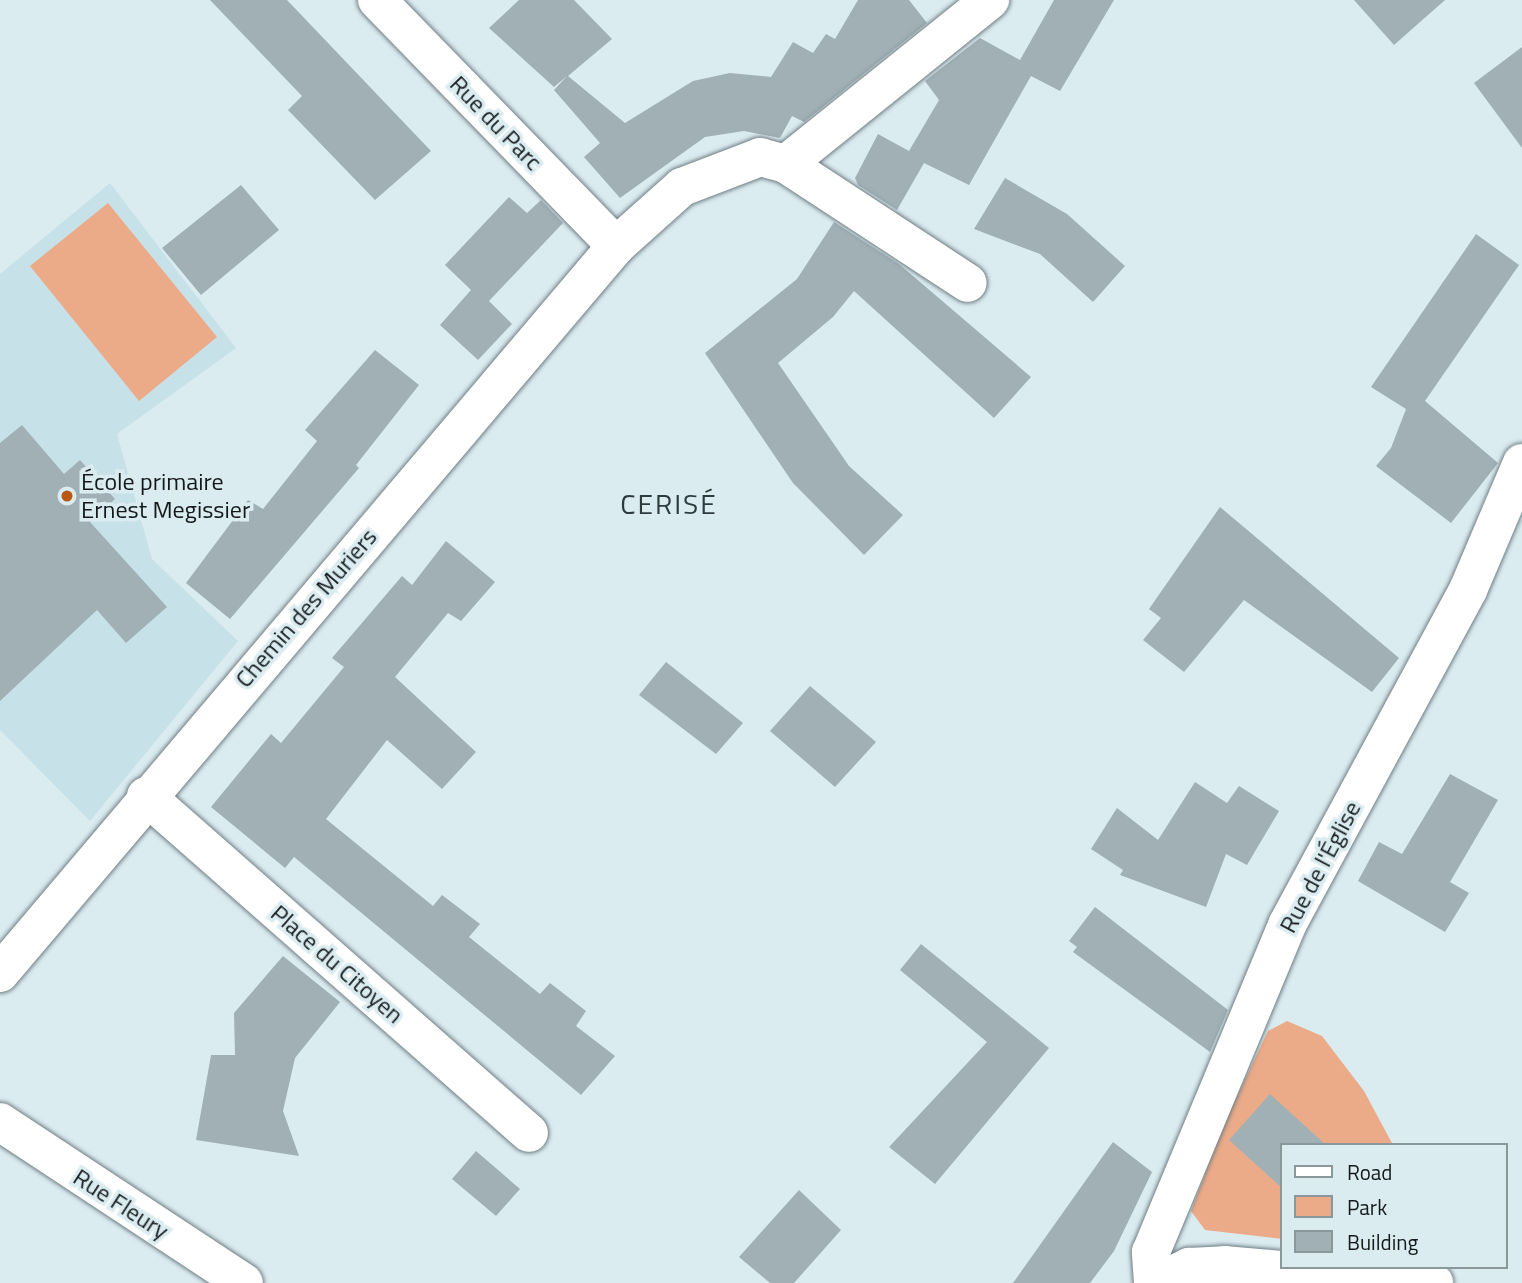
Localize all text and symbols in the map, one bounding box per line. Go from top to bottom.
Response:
street label: Rue du Parc [444,70,548,176]
place label: École primaire Ernest Megissier [81,468,250,524]
district label: CERISÉ [621,487,717,521]
marker: École primaire Ernest Megissier [59,488,75,504]
street label: Chemin des Muriers [229,523,383,693]
street label: Rue de l'Église [1273,796,1367,938]
street label: Place du Citoyen [265,899,409,1029]
legend [1280,1143,1508,1269]
text: Road [1347,1156,1392,1188]
street label: Rue Fleury [68,1163,174,1245]
text: Park [1347,1191,1387,1223]
text: Building [1347,1226,1418,1258]

